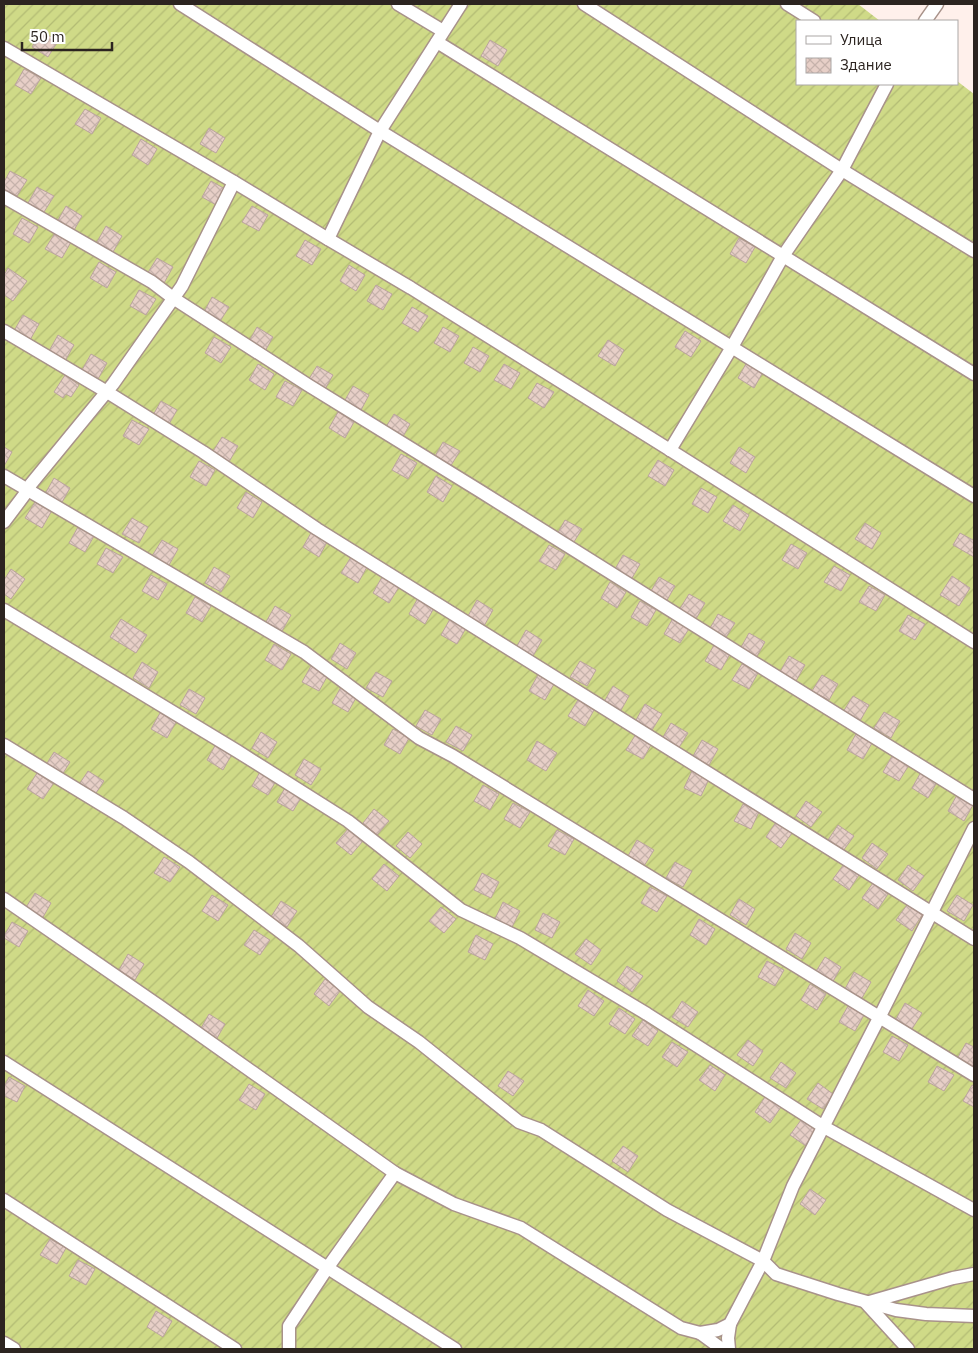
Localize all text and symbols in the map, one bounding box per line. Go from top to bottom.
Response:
scale bar [22,20,112,52]
legend [796,20,958,85]
text: 50 m [30,27,65,46]
text: Улица [840,30,882,49]
text: Здание [840,55,892,74]

